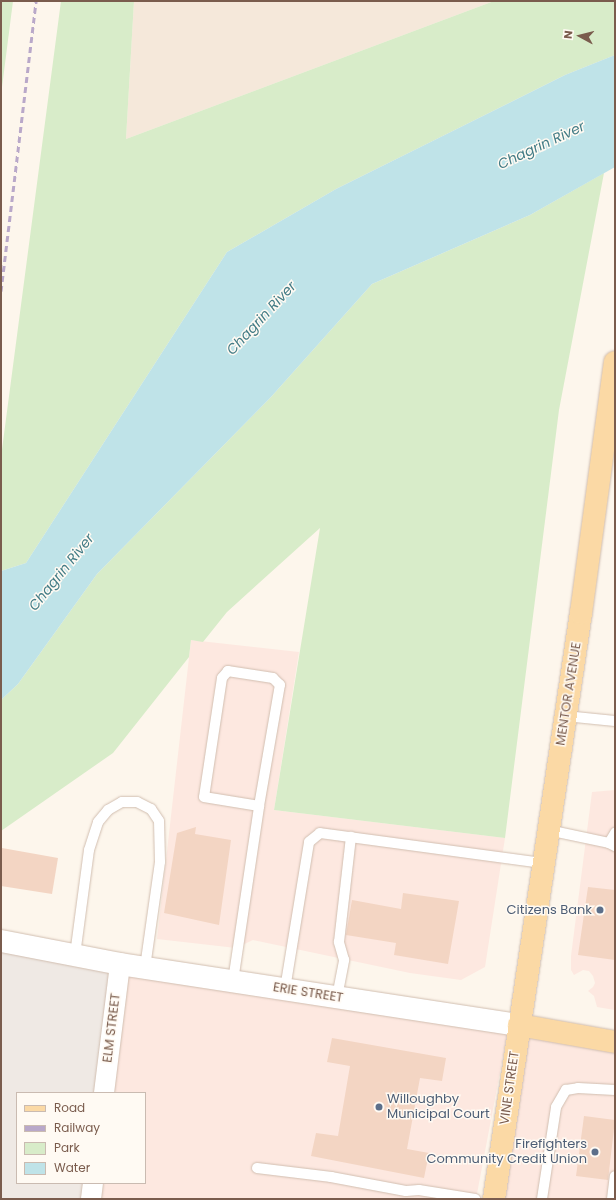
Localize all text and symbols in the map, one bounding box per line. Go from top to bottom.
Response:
north arrow [560,16,600,56]
text: N [560,29,577,40]
water label: Chagrin River [495,117,587,173]
water label: Chagrin River [223,278,299,358]
water label: Chagrin River [25,530,97,614]
street label: MENTOR AVENUE [553,641,585,747]
place label: Citizens Bank [507,902,592,918]
marker: Citizens Bank [595,905,605,915]
street label: ERIE STREET [272,980,344,1006]
street label: ELM STREET [100,992,124,1064]
street label: VINE STREET [497,1050,523,1126]
legend [16,1092,146,1184]
place label: Willoughby Municipal Court [387,1092,490,1123]
text: Road [54,1099,85,1116]
marker: Willoughby Municipal Court [374,1102,384,1112]
text: Railway [54,1119,100,1136]
place label: Firefighters Community Credit Union [426,1137,587,1168]
text: Park [54,1139,80,1156]
marker: Firefighters Community Credit Union [590,1147,600,1157]
text: Water [54,1159,90,1176]

